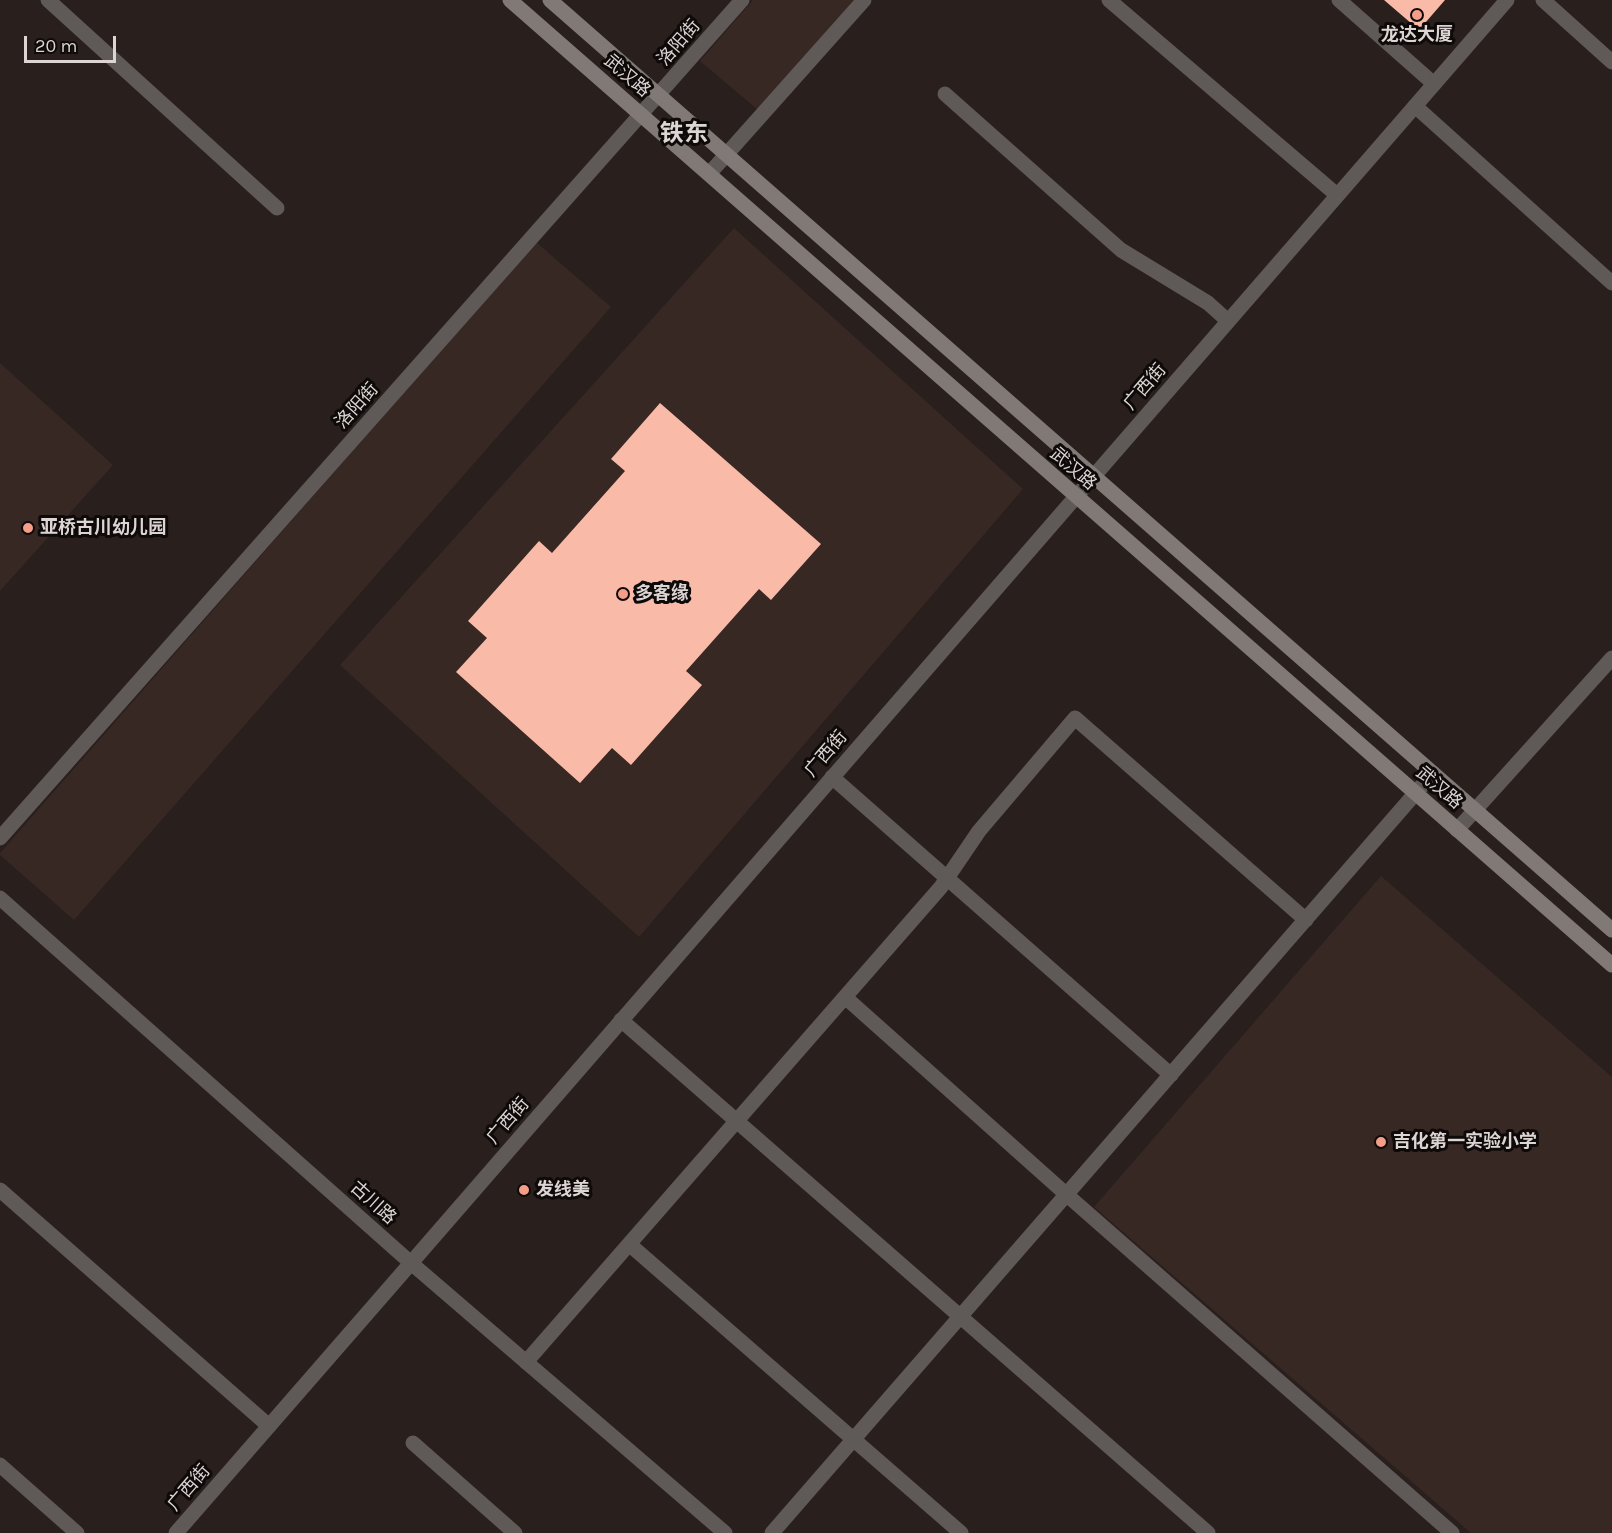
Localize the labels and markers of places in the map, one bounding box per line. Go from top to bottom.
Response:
marker: 龙达大厦 [1410,8,1424,22]
place label: 龙达大厦 [1381,24,1453,46]
place label: 亚桥古川幼儿园 [40,517,166,539]
marker: 亚桥古川幼儿园 [21,521,35,535]
place label: 多客缘 [635,583,689,605]
marker: 多客缘 [616,587,630,601]
place label: 吉化第一实验小学 [1393,1131,1537,1153]
marker: 吉化第一实验小学 [1374,1135,1388,1149]
place label: 发线美 [536,1179,590,1201]
marker: 发线美 [517,1183,531,1197]

